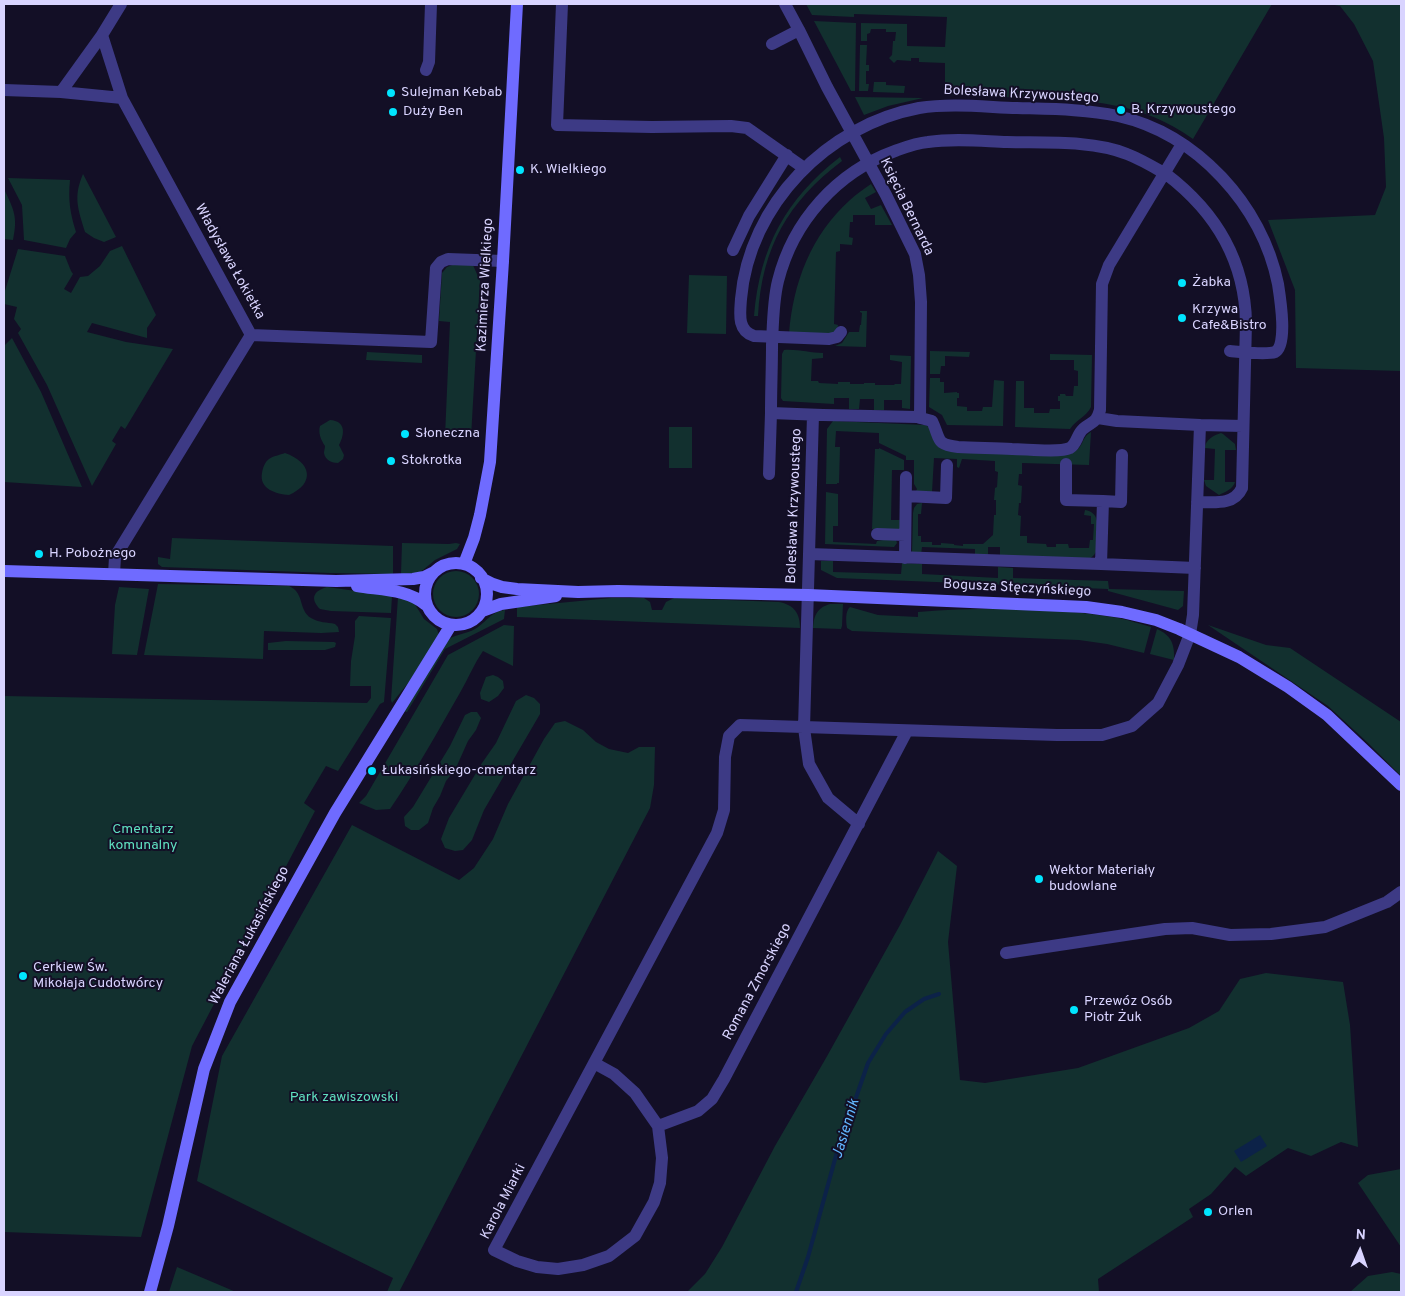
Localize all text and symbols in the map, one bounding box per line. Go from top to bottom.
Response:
street label: Bolesława Krzywoustego [943,83,1099,107]
place label: Sulejman Kebab [401,85,502,101]
marker: Sulejman Kebab [385,87,397,99]
place label: B. Krzywoustego [1131,102,1236,118]
place label: Duży Ben [403,104,463,120]
marker: B. Krzywoustego [1115,104,1127,116]
marker: Duży Ben [387,106,399,118]
street label: Księcia Bernarda [875,156,937,258]
place label: K. Wielkiego [530,162,607,178]
marker: K. Wielkiego [514,164,526,176]
street label: Władysława Łokietka [190,201,268,323]
street label: Kazimierza Wielkiego [474,218,498,352]
place label: Żabka [1192,275,1231,291]
marker: Żabka [1176,277,1188,289]
place label: Krzywa Cafe&Bistro [1192,302,1267,334]
marker: Krzywa Cafe&Bistro [1176,312,1188,324]
place label: Słoneczna [415,426,480,442]
marker: Słoneczna [399,428,411,440]
street label: Bolesława Krzywoustego [784,428,806,584]
place label: Stokrotka [401,453,462,469]
marker: Stokrotka [385,455,397,467]
place label: H. Pobożnego [49,546,136,562]
marker: H. Pobożnego [33,548,45,560]
street label: Bogusza Stęczyńskiego [942,577,1092,601]
place label: Łukasińskiego-cmentarz [382,763,536,779]
marker: Łukasińskiego-cmentarz [366,765,378,777]
park label: Cmentarz komunalny [109,822,177,854]
place label: Wektor Materiały budowlane [1049,863,1155,896]
street label: Waleriana Łukasińskiego [206,864,294,1008]
marker: Wektor Materiały budowlane [1033,873,1045,885]
street label: Romana Zmorskiego [720,921,796,1043]
place label: Cerkiew Św. Mikołaja Cudotwórcy [33,960,163,992]
marker: Cerkiew Św. Mikołaja Cudotwórcy [17,970,29,982]
place label: Przewóz Osób Piotr Żuk [1084,994,1172,1026]
marker: Przewóz Osób Piotr Żuk [1068,1004,1080,1016]
park label: Park zawiszowski [290,1090,398,1106]
water label: Jasiennik [829,1097,865,1161]
street label: Karola Miarki [478,1161,530,1243]
place label: Orlen [1218,1204,1253,1220]
marker: Orlen [1202,1206,1214,1218]
north arrow [1335,1226,1385,1276]
text: N [1355,1227,1366,1244]

